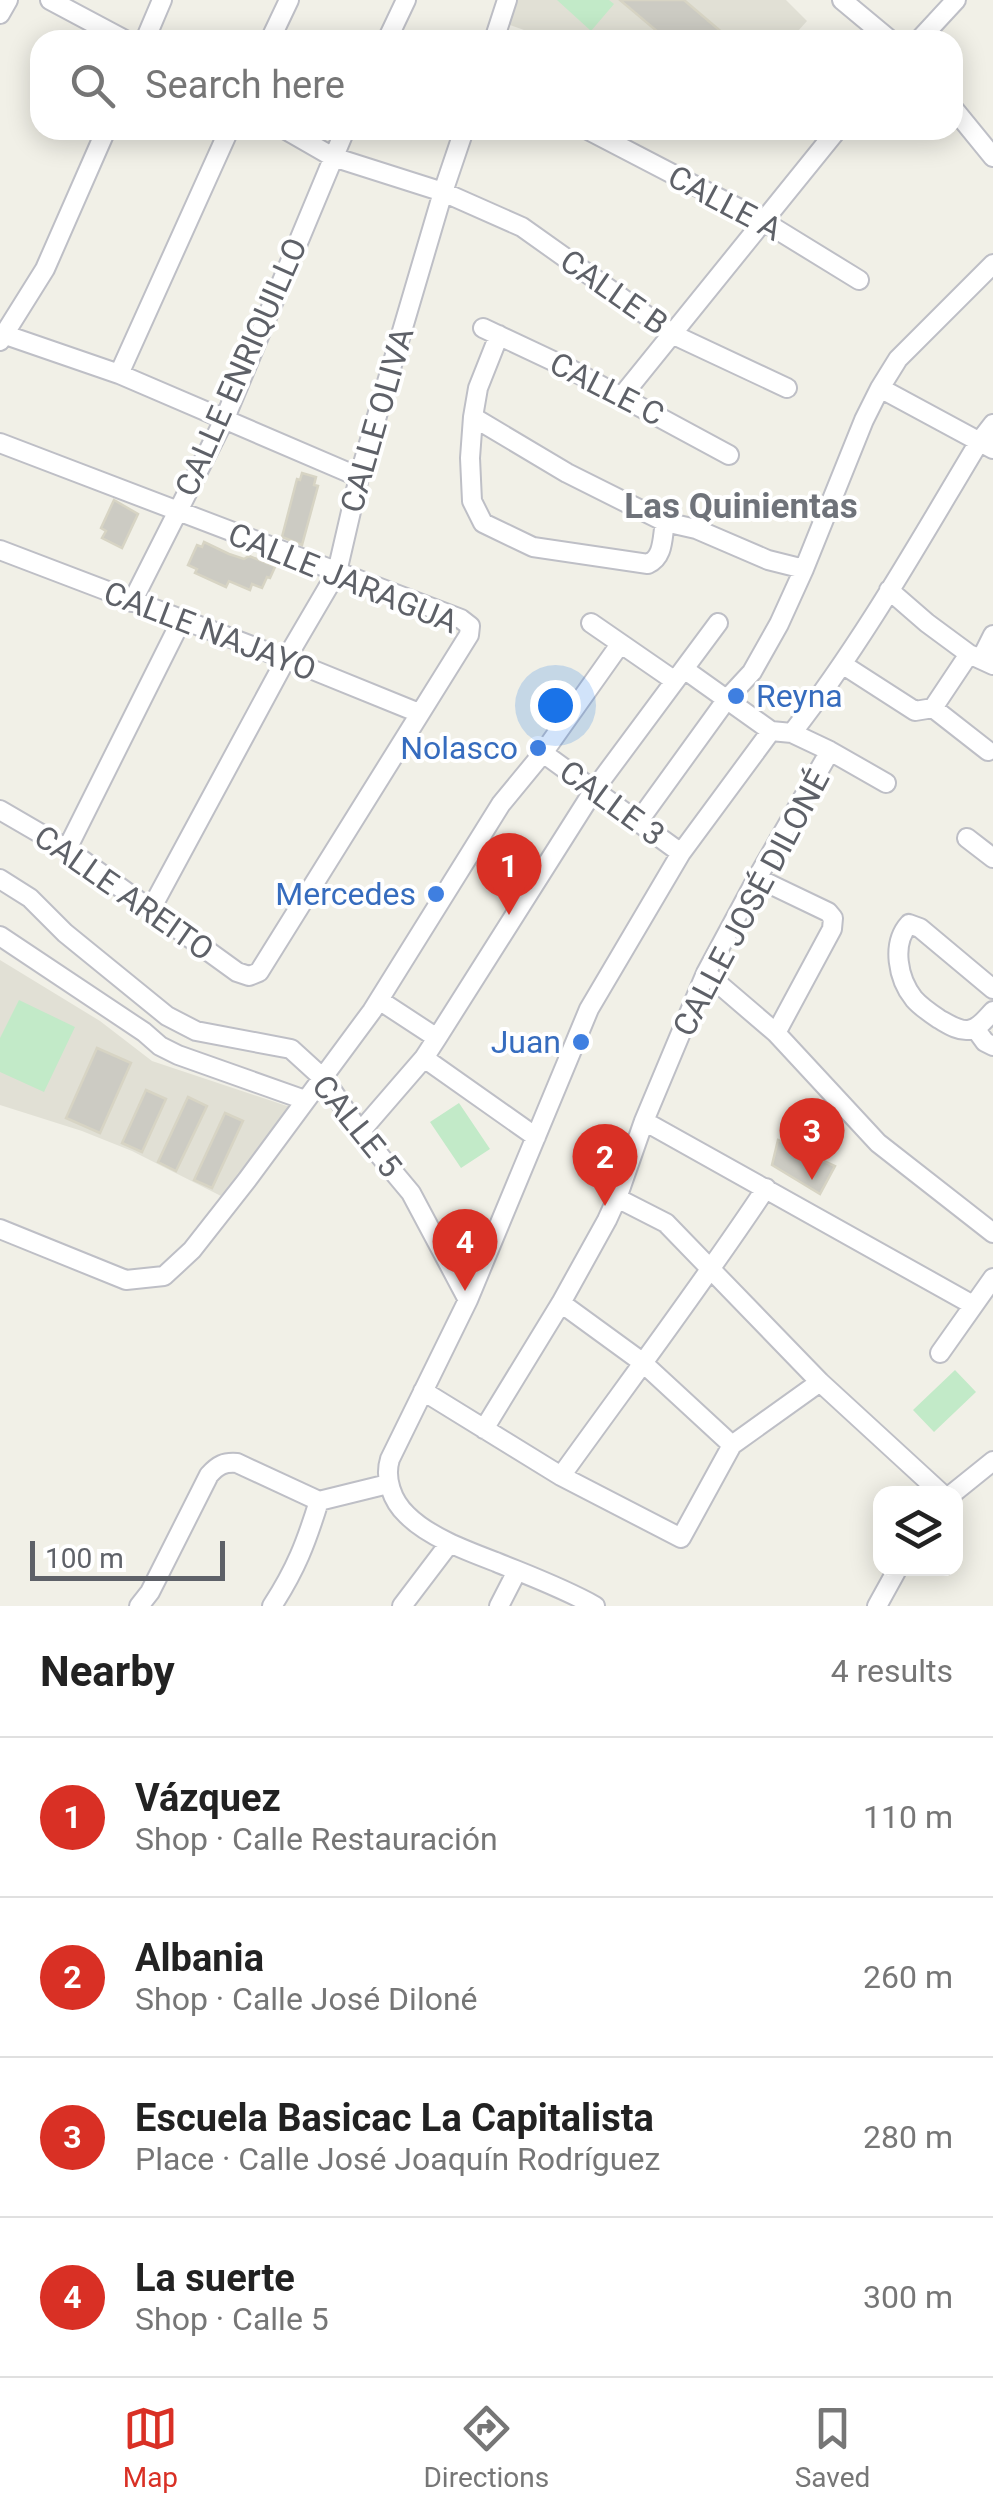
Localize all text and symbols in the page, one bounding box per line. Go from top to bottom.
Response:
search box [30,30,963,140]
icon: search [65,58,120,113]
text: Search here [145,63,345,107]
street label: CALLE A [662,157,788,249]
street label: CALLE ENRIQUILLO [167,232,315,502]
street label: CALLE B [553,241,675,343]
street label: CALLE OLIVA [333,323,422,517]
street label: CALLE C [544,344,670,434]
district label: Las Quinientas [624,486,858,527]
street label: CALLE JARAGUA [223,515,463,641]
street label: CALLE NAJAYO [99,573,321,689]
place label: Reyna [756,677,843,715]
your location [530,680,581,731]
marker: Reyna [725,685,747,707]
place label: Nolasco [400,729,518,767]
marker: Nolasco [527,737,549,759]
street label: CALLE 3 [552,752,672,854]
street label: CALLE JOSÉ DILONÉ [665,763,837,1043]
street label: CALLE AREITO [27,817,221,969]
pin: 1 [476,832,542,915]
place label: Mercedes [275,875,416,913]
marker: Mercedes [425,883,447,905]
place label: Juan [491,1023,561,1061]
marker: Juan [570,1031,592,1053]
street label: CALLE 5 [304,1067,410,1185]
pin: 3 [780,1098,844,1180]
pin: 2 [572,1124,638,1206]
pin: 4 [432,1208,498,1291]
map controls [873,1486,963,1576]
button: layers [873,1486,963,1576]
scale bar [30,1536,225,1580]
text: 100 m [45,1542,124,1575]
text: Nearby [40,1647,175,1696]
text: 4 results [831,1652,953,1690]
text: Vázquez [135,1776,281,1820]
text: 1 [63,1798,82,1836]
text: 110 m [863,1798,953,1836]
text: Shop · Calle Restauración [135,1820,498,1858]
text: Albania [135,1936,264,1980]
text: 2 [63,1958,82,1996]
text: 260 m [863,1958,953,1996]
text: Shop · Calle José Diloné [135,1980,478,2018]
text: Escuela Basicac La Capitalista [135,2096,654,2140]
text: 3 [63,2118,82,2156]
text: 280 m [863,2118,953,2156]
text: Place · Calle José Joaquín Rodríguez [135,2140,660,2178]
text: La suerte [135,2256,295,2300]
text: 4 [63,2278,82,2316]
text: 300 m [863,2278,953,2316]
text: Shop · Calle 5 [135,2300,329,2338]
tab: Map [123,2401,178,2494]
tab: Directions [423,2401,549,2494]
tab: Saved [795,2401,870,2494]

